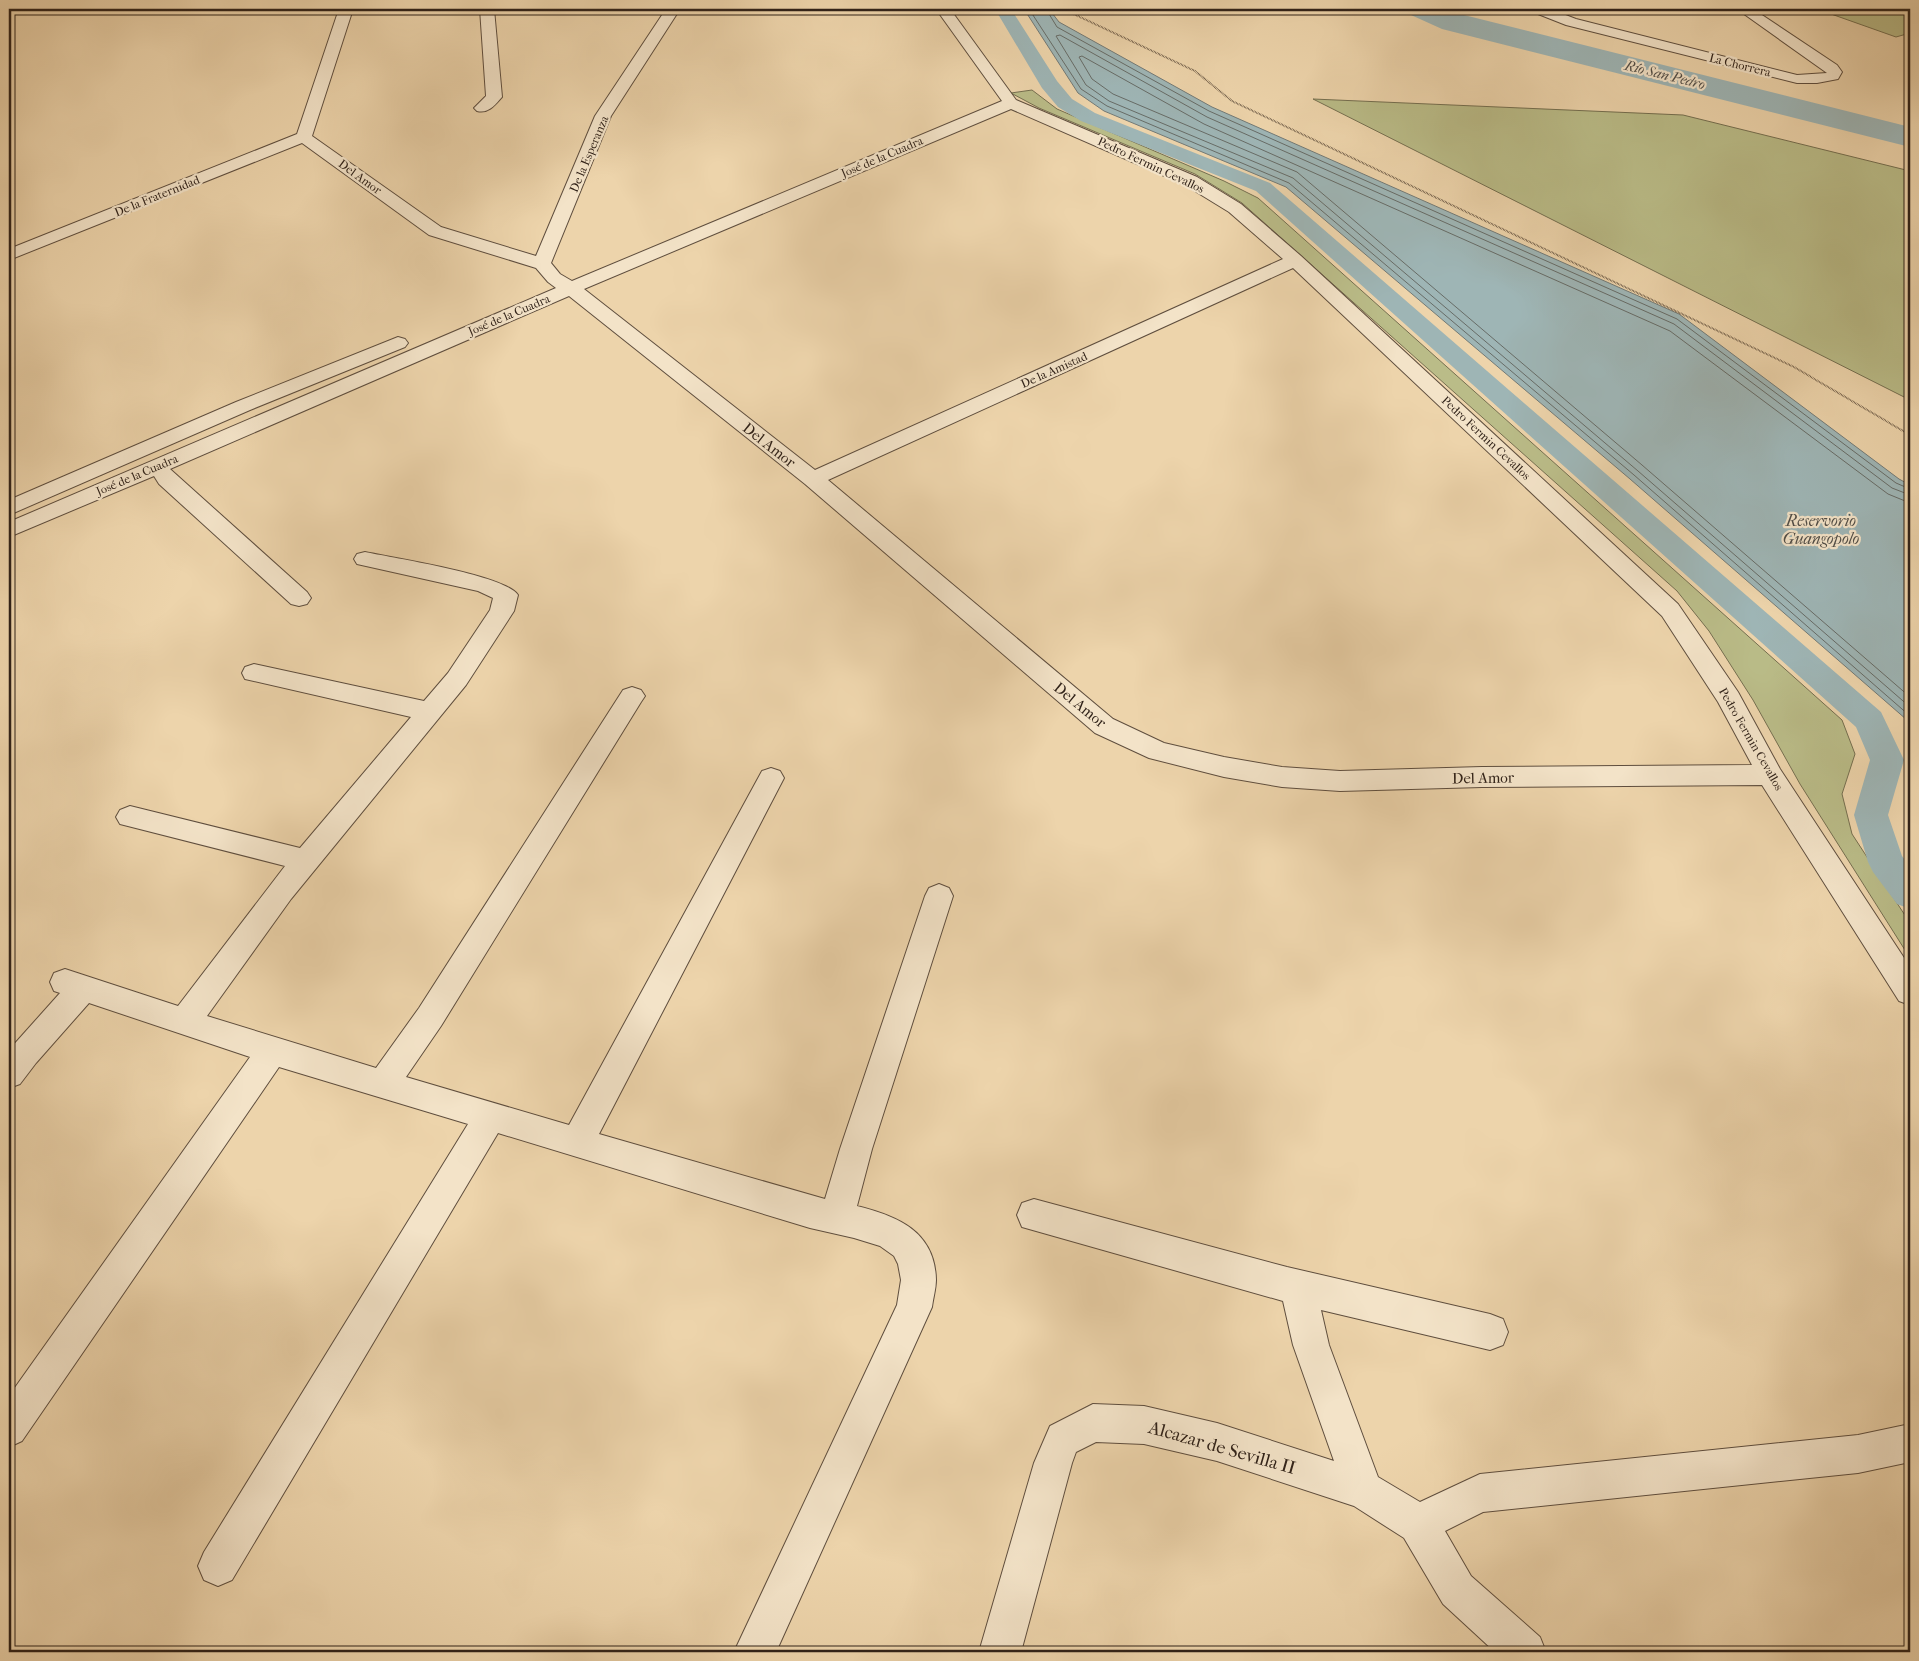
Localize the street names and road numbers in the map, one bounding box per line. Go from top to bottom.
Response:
street label: La Chorrera [1708,51,1773,80]
street label: De la Esperanza [567,113,612,194]
street label: José de la Cuadra [838,133,925,181]
street label: Pedro Fermin Cevallos [1095,134,1207,196]
street label: Del Amor [336,157,385,198]
street label: De la Fraternidad [112,172,202,219]
street label: José de la Cuadra [465,291,552,339]
street label: De la Amistad [1019,349,1090,391]
street label: Pedro Fermin Cevallos [1439,393,1534,483]
street label: Del Amor [739,419,800,472]
street label: José de la Cuadra [93,451,180,499]
street label: Del Amor [1050,678,1110,732]
street label: Pedro Fermin Cevallos [1716,685,1786,793]
street label: Del Amor [1452,768,1515,788]
street label: Alcazar de Sevilla II [1145,1417,1298,1479]

